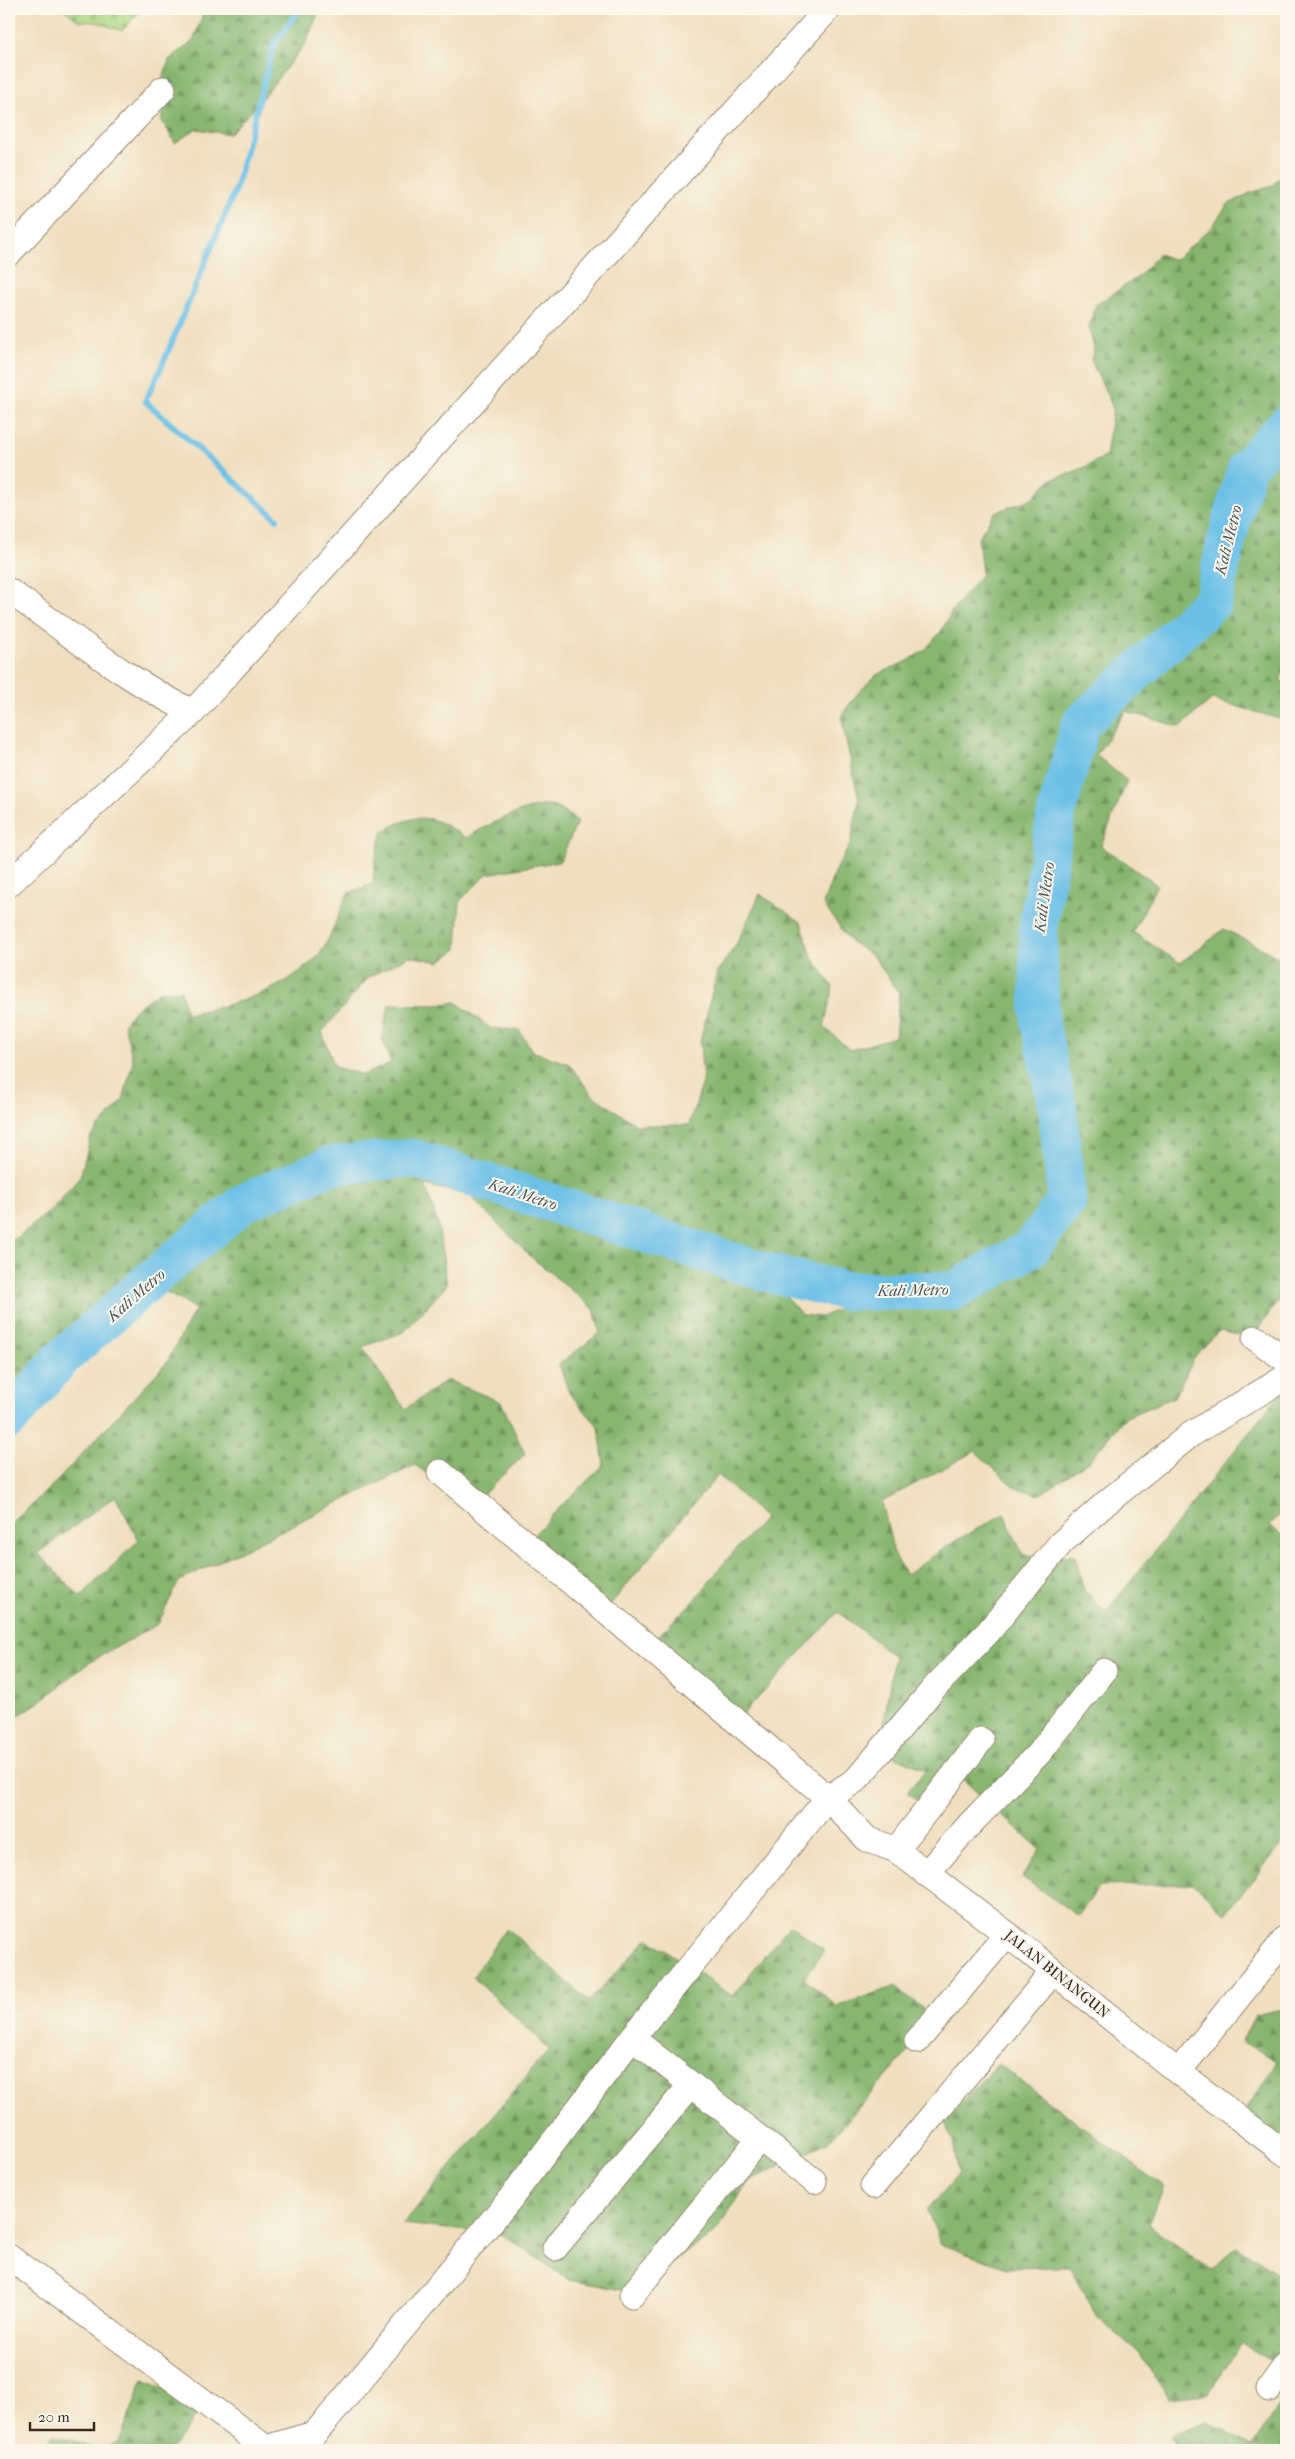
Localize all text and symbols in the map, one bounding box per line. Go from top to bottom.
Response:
water label: Kali Metro [1210,503,1246,578]
water label: Kali Metro [1029,860,1058,935]
water label: Kali Metro [485,1174,560,1214]
water label: Kali Metro [102,1264,169,1326]
water label: Kali Metro [876,1280,949,1300]
street label: JALAN BINANGUN [1000,1925,1114,2022]
scale bar [30,2399,94,2431]
text: 20 m [38,2408,70,2426]

